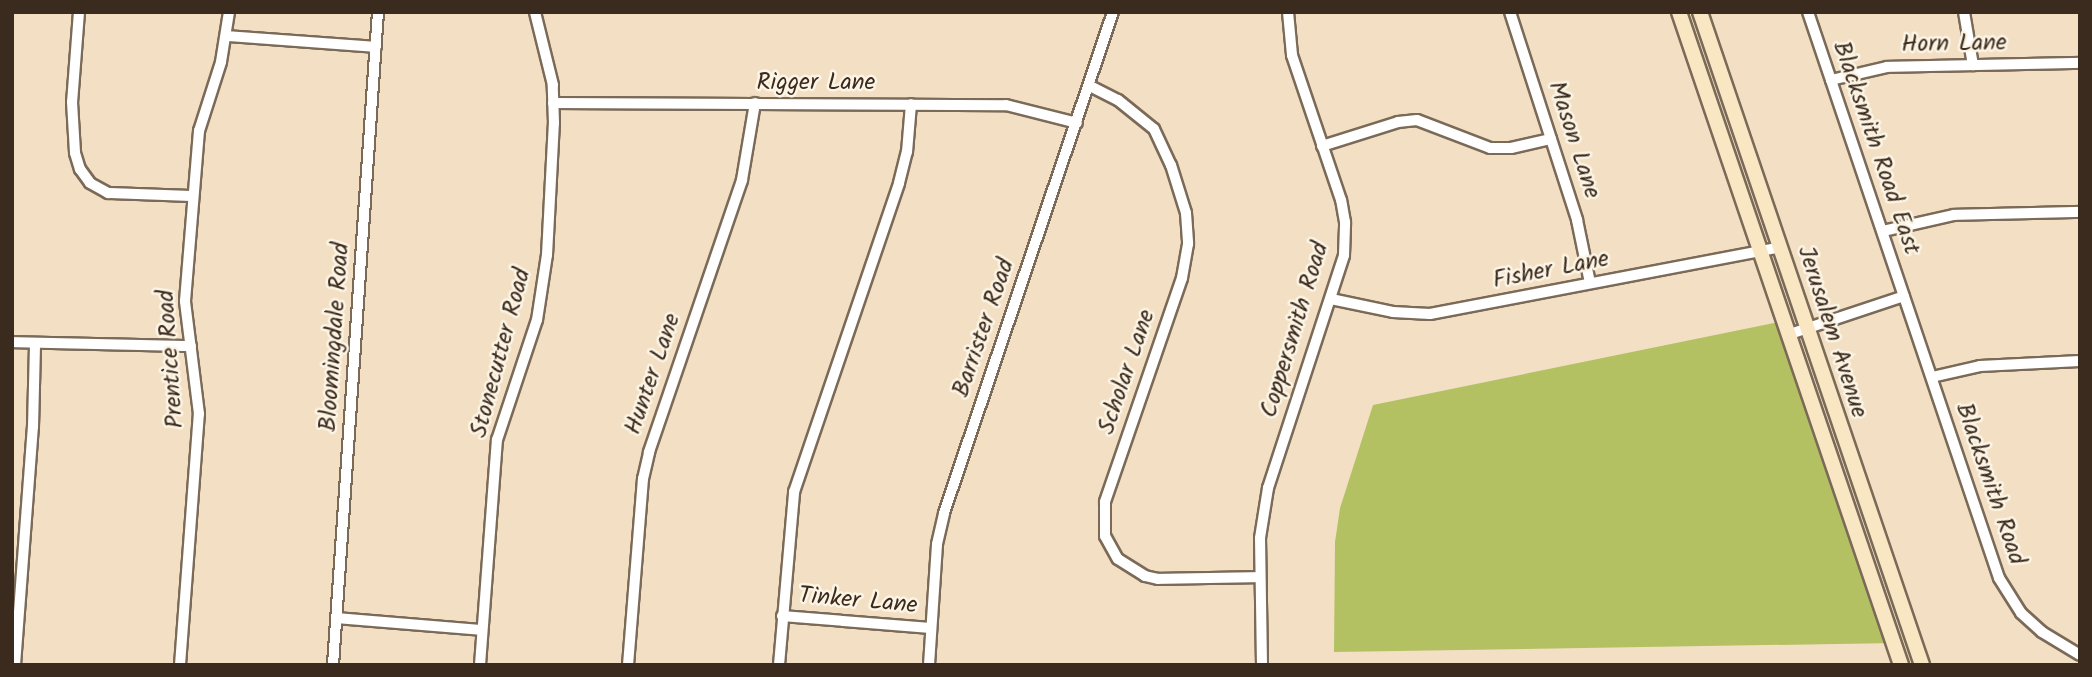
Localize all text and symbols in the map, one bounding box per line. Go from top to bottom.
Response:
street label: Horn Lane [1901,29,2007,59]
street label: Blacksmith Road East [1826,38,1926,258]
street label: Rigger Lane [757,69,875,97]
street label: Mason Lane [1542,78,1606,202]
street label: Coppersmith Road [1255,239,1335,421]
street label: Bloomingdale Road [314,241,356,433]
street label: Jerusalem Avenue [1791,242,1873,422]
street label: Fisher Lane [1490,245,1612,295]
street label: Barrister Road [947,255,1021,401]
street label: Stonecutter Road [465,265,537,441]
street label: Prentice Road [152,289,190,429]
street label: Scholar Lane [1092,306,1162,438]
street label: Hunter Lane [619,310,687,438]
street label: Blacksmith Road [1949,399,2031,569]
street label: Tinker Lane [798,581,918,621]

